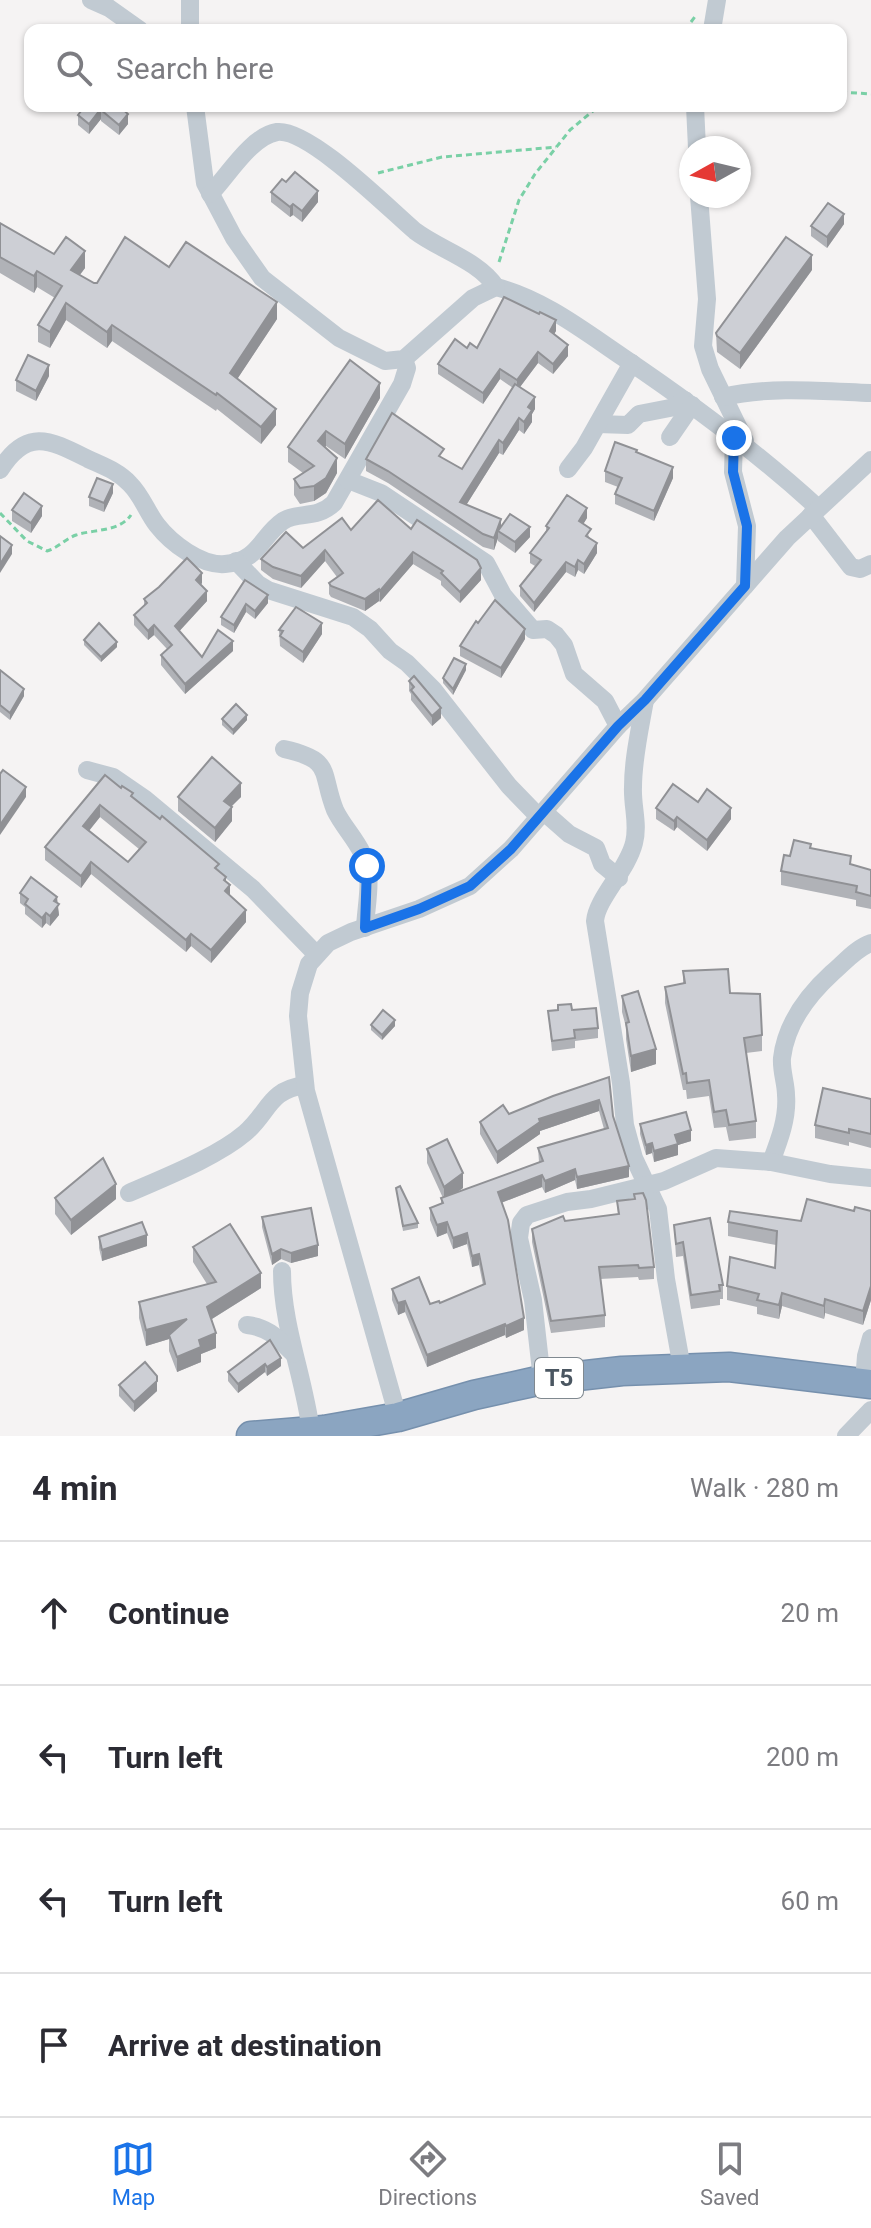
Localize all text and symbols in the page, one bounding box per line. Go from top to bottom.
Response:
search box [24,24,847,112]
icon: search [52,46,96,90]
text: Search here [116,51,274,86]
north arrow [679,136,751,208]
route end [716,420,752,456]
route start [349,848,385,884]
road number: T5 [535,1358,583,1398]
text: 4 min [32,1468,117,1508]
text: Walk · 280 m [690,1473,839,1503]
icon: ahead [32,1591,76,1635]
text: Continue [108,1596,229,1631]
text: 20 m [781,1598,839,1628]
icon: left [32,1735,76,1779]
text: Turn left [108,1740,223,1775]
text: 200 m [766,1742,839,1772]
icon: left [32,1879,76,1923]
text: Turn left [108,1884,223,1919]
text: 60 m [781,1886,839,1916]
icon: arrive [32,2023,76,2067]
text: Arrive at destination [108,2028,382,2063]
tab: Map [111,2137,155,2210]
tab: Directions [378,2137,477,2210]
tab: Saved [700,2137,760,2210]

